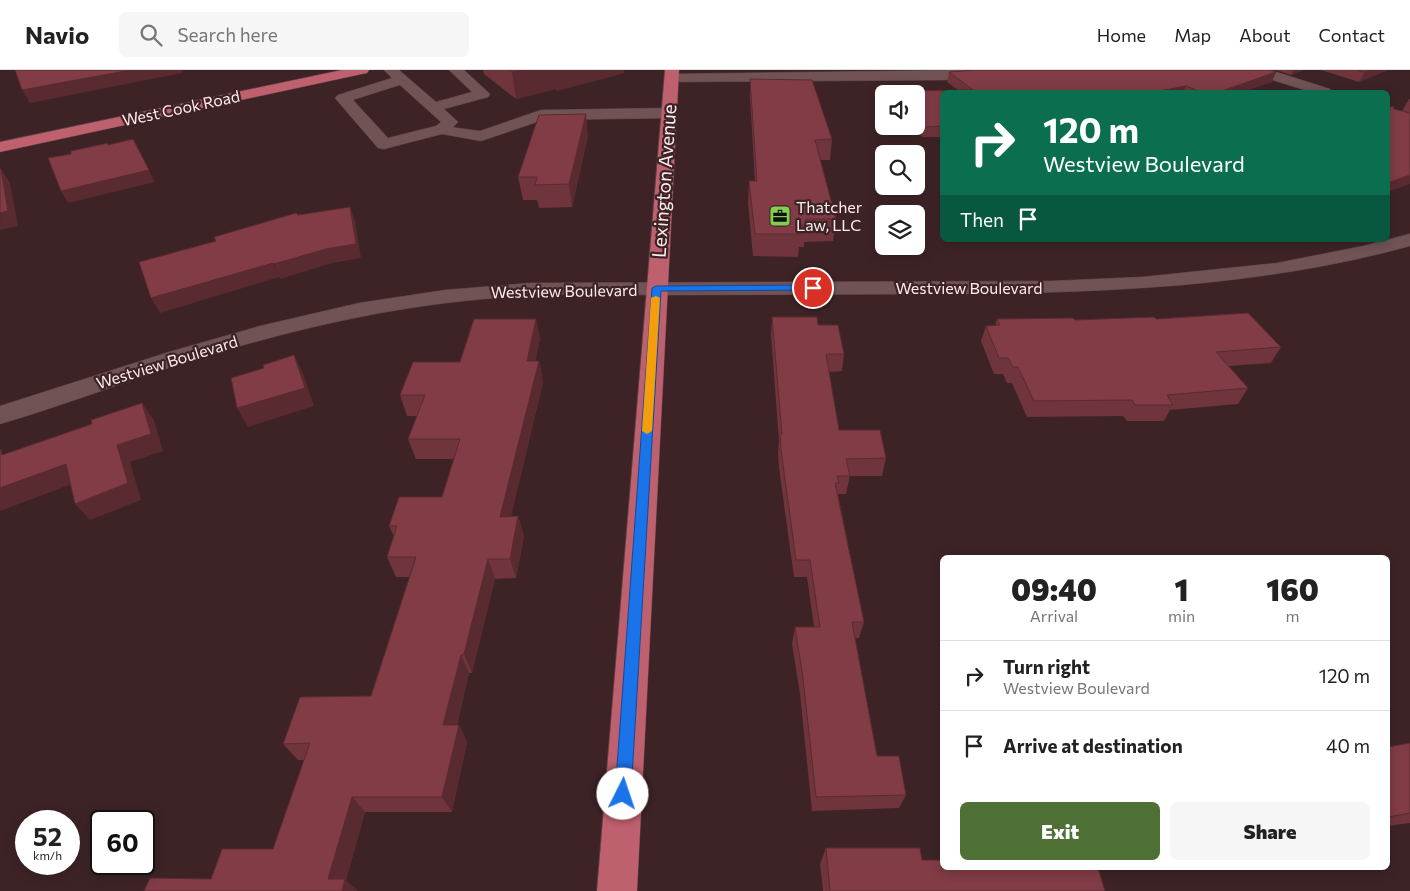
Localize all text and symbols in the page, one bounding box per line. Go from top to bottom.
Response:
search box [119,12,469,57]
text: Navio [25,20,89,49]
icon: search [137,21,165,49]
text: Search here [177,23,278,46]
text: Home [1097,24,1146,46]
text: Map [1174,24,1211,46]
text: About [1239,24,1291,46]
text: Contact [1319,24,1385,46]
map controls [875,85,925,255]
button: sound [875,85,925,135]
street label: West Cook Road [120,86,241,129]
street label: Lexington Avenue [647,103,680,259]
text: 120 m [1043,107,1139,150]
icon: right [960,110,1025,175]
button: search [875,145,925,195]
text: Westview Boulevard [1043,150,1245,177]
place label: Thatcher Law, LLC [796,197,863,234]
office icon: Thatcher Law, LLC [768,204,792,228]
button: layers [875,205,925,255]
icon: arrive [1014,205,1042,233]
text: Then [960,208,1004,231]
pin [792,267,834,309]
icon: arrive [799,274,827,302]
street label: Westview Boulevard [896,278,1042,297]
street label: Westview Boulevard [490,280,638,301]
street label: Westview Boulevard [94,331,240,392]
text: 09:40 [1011,570,1097,607]
text: 1 [1175,570,1189,607]
text: 160 [1266,570,1319,607]
text: Arrival [1030,606,1078,625]
text: min [1168,606,1195,625]
text: m [1286,606,1300,625]
text: Turn right [1003,655,1090,678]
icon: right [960,662,988,690]
text: 120 m [1319,664,1370,687]
text: Westview Boulevard [1003,678,1150,697]
icon: arrive [960,732,988,760]
text: Arrive at destination [1003,734,1183,757]
text: 40 m [1326,734,1370,757]
position arrow [596,767,648,819]
button: Exit [960,802,1160,860]
button: Share [1170,802,1370,860]
speed limit sign: 60 [90,810,155,875]
text: 52 [33,821,62,851]
text: km/h [33,848,62,862]

